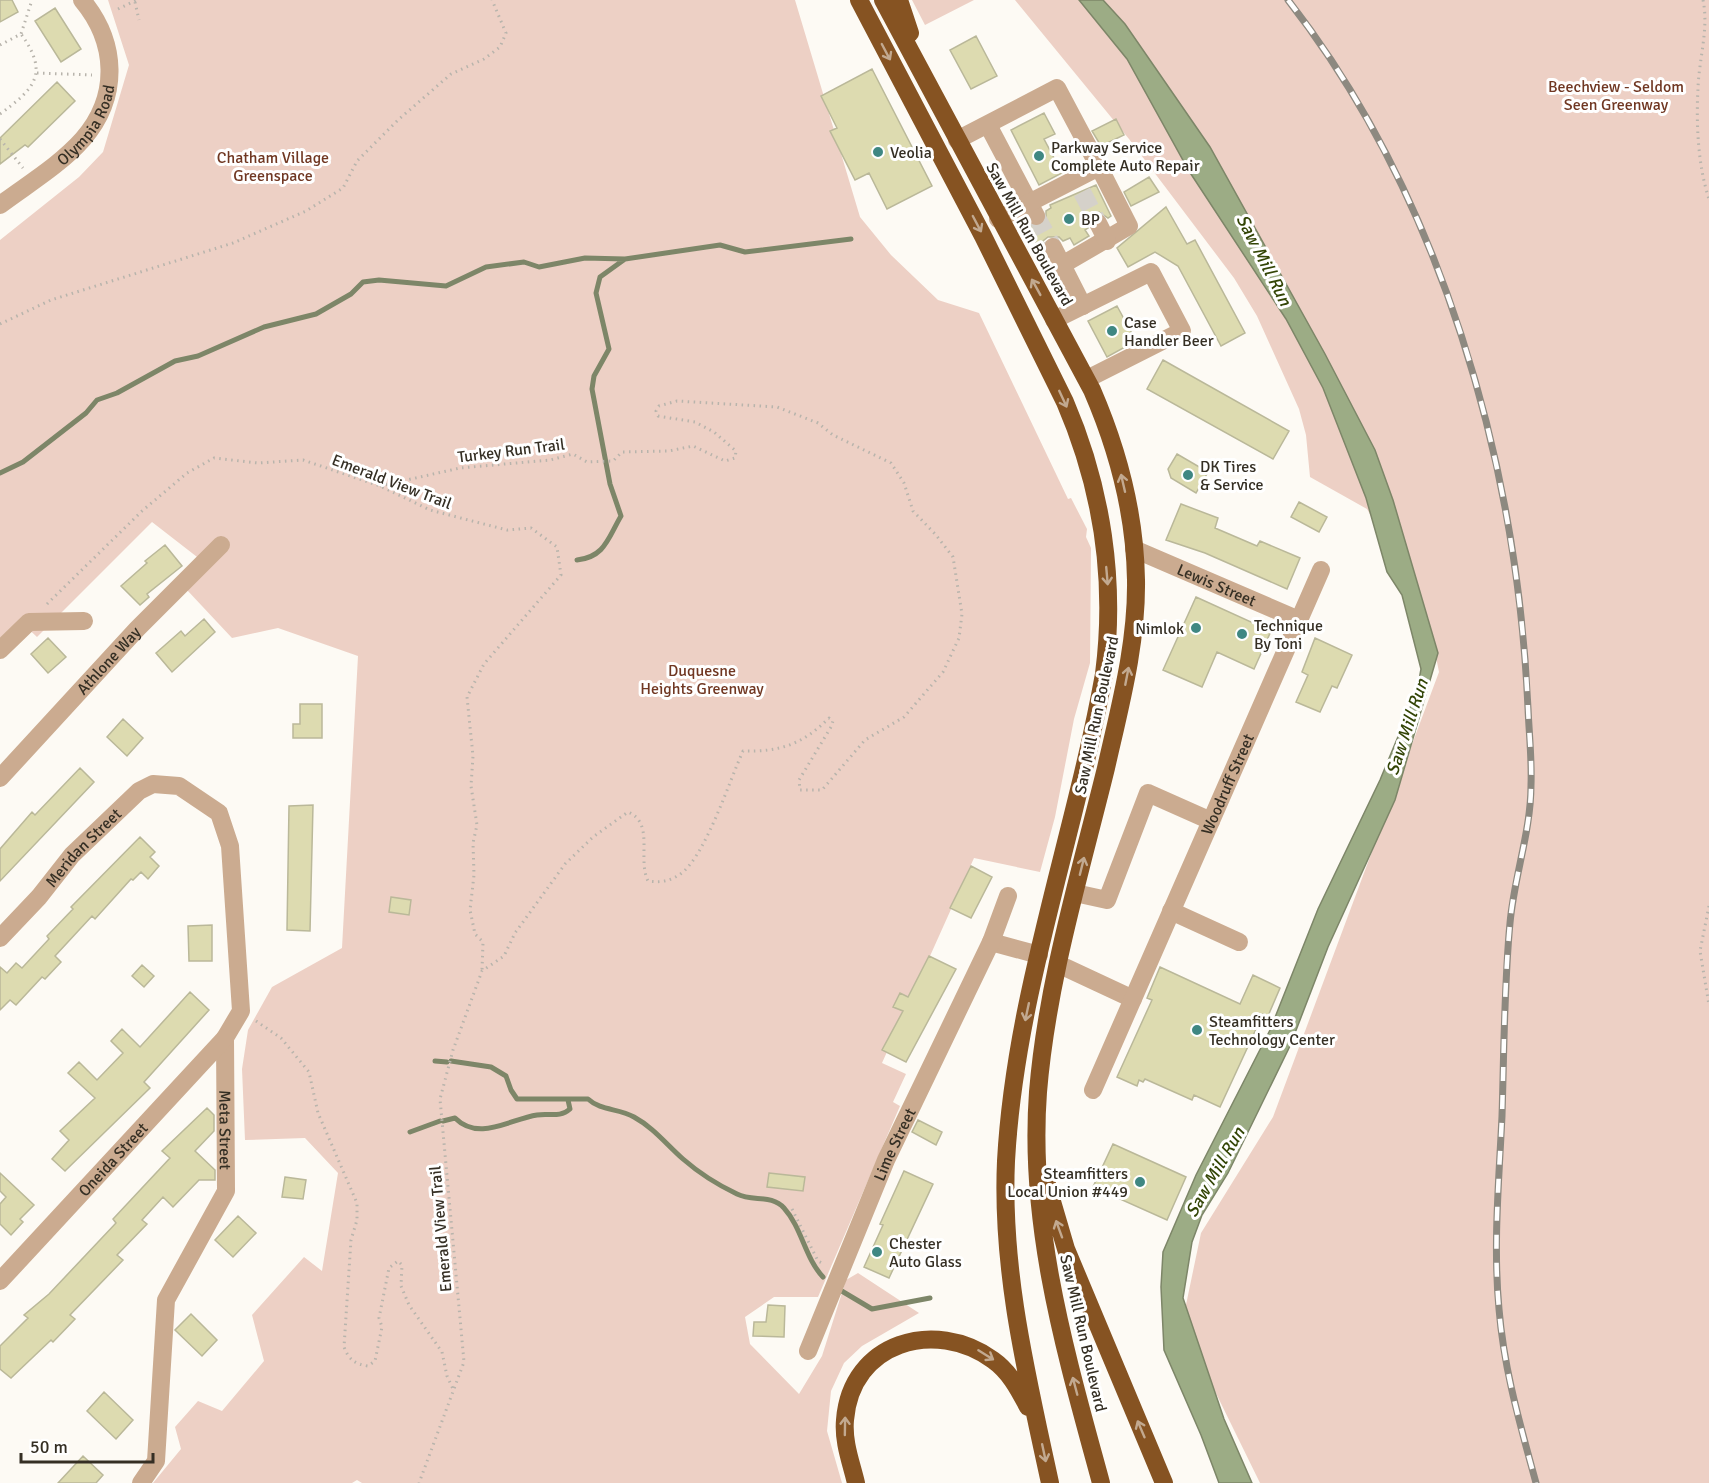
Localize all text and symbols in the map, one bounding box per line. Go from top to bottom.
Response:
one-way arrow [881,42,892,60]
park label: Beechview - Seldom Seen Greenway [1548,77,1684,115]
street label: Olympia Road [53,83,119,170]
place label: Parkway Service Complete Auto Repair [1051,138,1200,176]
place label: Veolia [890,143,932,163]
marker: Veolia [871,145,885,159]
park label: Chatham Village Greenspace [217,148,329,186]
marker: Parkway Service Complete Auto Repair [1032,149,1046,163]
street label: Saw Mill Run Boulevard [981,159,1077,310]
place label: BP [1081,210,1100,230]
water label: Saw Mill Run [1232,211,1297,310]
marker: BP [1062,212,1076,226]
one-way arrow [972,215,983,233]
one-way arrow [1030,279,1042,296]
place label: Case Handler Beer [1124,313,1214,351]
marker: Case Handler Beer [1105,324,1119,338]
one-way arrow [1058,390,1070,408]
street label: Turkey Run Trail [456,434,566,467]
street label: Emerald View Trail [329,450,455,514]
place label: DK Tires & Service [1200,457,1264,495]
marker: DK Tires & Service [1181,468,1195,482]
one-way arrow [1117,474,1128,493]
street label: Lewis Street [1174,560,1259,611]
one-way arrow [1102,566,1113,586]
place label: Technique By Toni [1254,616,1323,654]
place label: Nimlok [1135,619,1184,639]
marker: Nimlok [1189,621,1203,635]
street label: Athlone Way [73,622,146,699]
marker: Technique By Toni [1235,627,1249,641]
street label: Saw Mill Run Boulevard [1070,634,1123,796]
park label: Duquesne Heights Greenway [640,661,764,699]
one-way arrow [1121,667,1132,687]
water label: Saw Mill Run [1381,675,1433,778]
street label: Woodruff Street [1197,731,1259,838]
street label: Meridan Street [41,804,126,892]
one-way arrow [1076,857,1088,876]
one-way arrow [1021,1002,1032,1021]
place label: Steamfitters Technology Center [1209,1012,1335,1050]
marker: Steamfitters Technology Center [1190,1023,1204,1037]
street label: Meta Street [214,1090,235,1170]
street label: Lime Street [870,1104,921,1184]
street label: Oneida Street [74,1118,153,1201]
water label: Saw Mill Run [1181,1122,1250,1221]
place label: Steamfitters Local Union #449 [1007,1164,1128,1202]
street label: Emerald View Trail [425,1165,456,1293]
marker: Steamfitters Local Union #449 [1133,1175,1147,1189]
one-way arrow [1052,1220,1063,1239]
place label: Chester Auto Glass [889,1234,962,1272]
marker: Chester Auto Glass [870,1245,884,1259]
street label: Saw Mill Run Boulevard [1055,1253,1111,1414]
one-way arrow [977,1349,994,1362]
one-way arrow [1069,1377,1080,1396]
one-way arrow [839,1417,851,1436]
one-way arrow [1135,1420,1146,1439]
scale bar [21,1426,153,1464]
text: 50 m [30,1436,68,1458]
one-way arrow [1038,1443,1050,1462]

